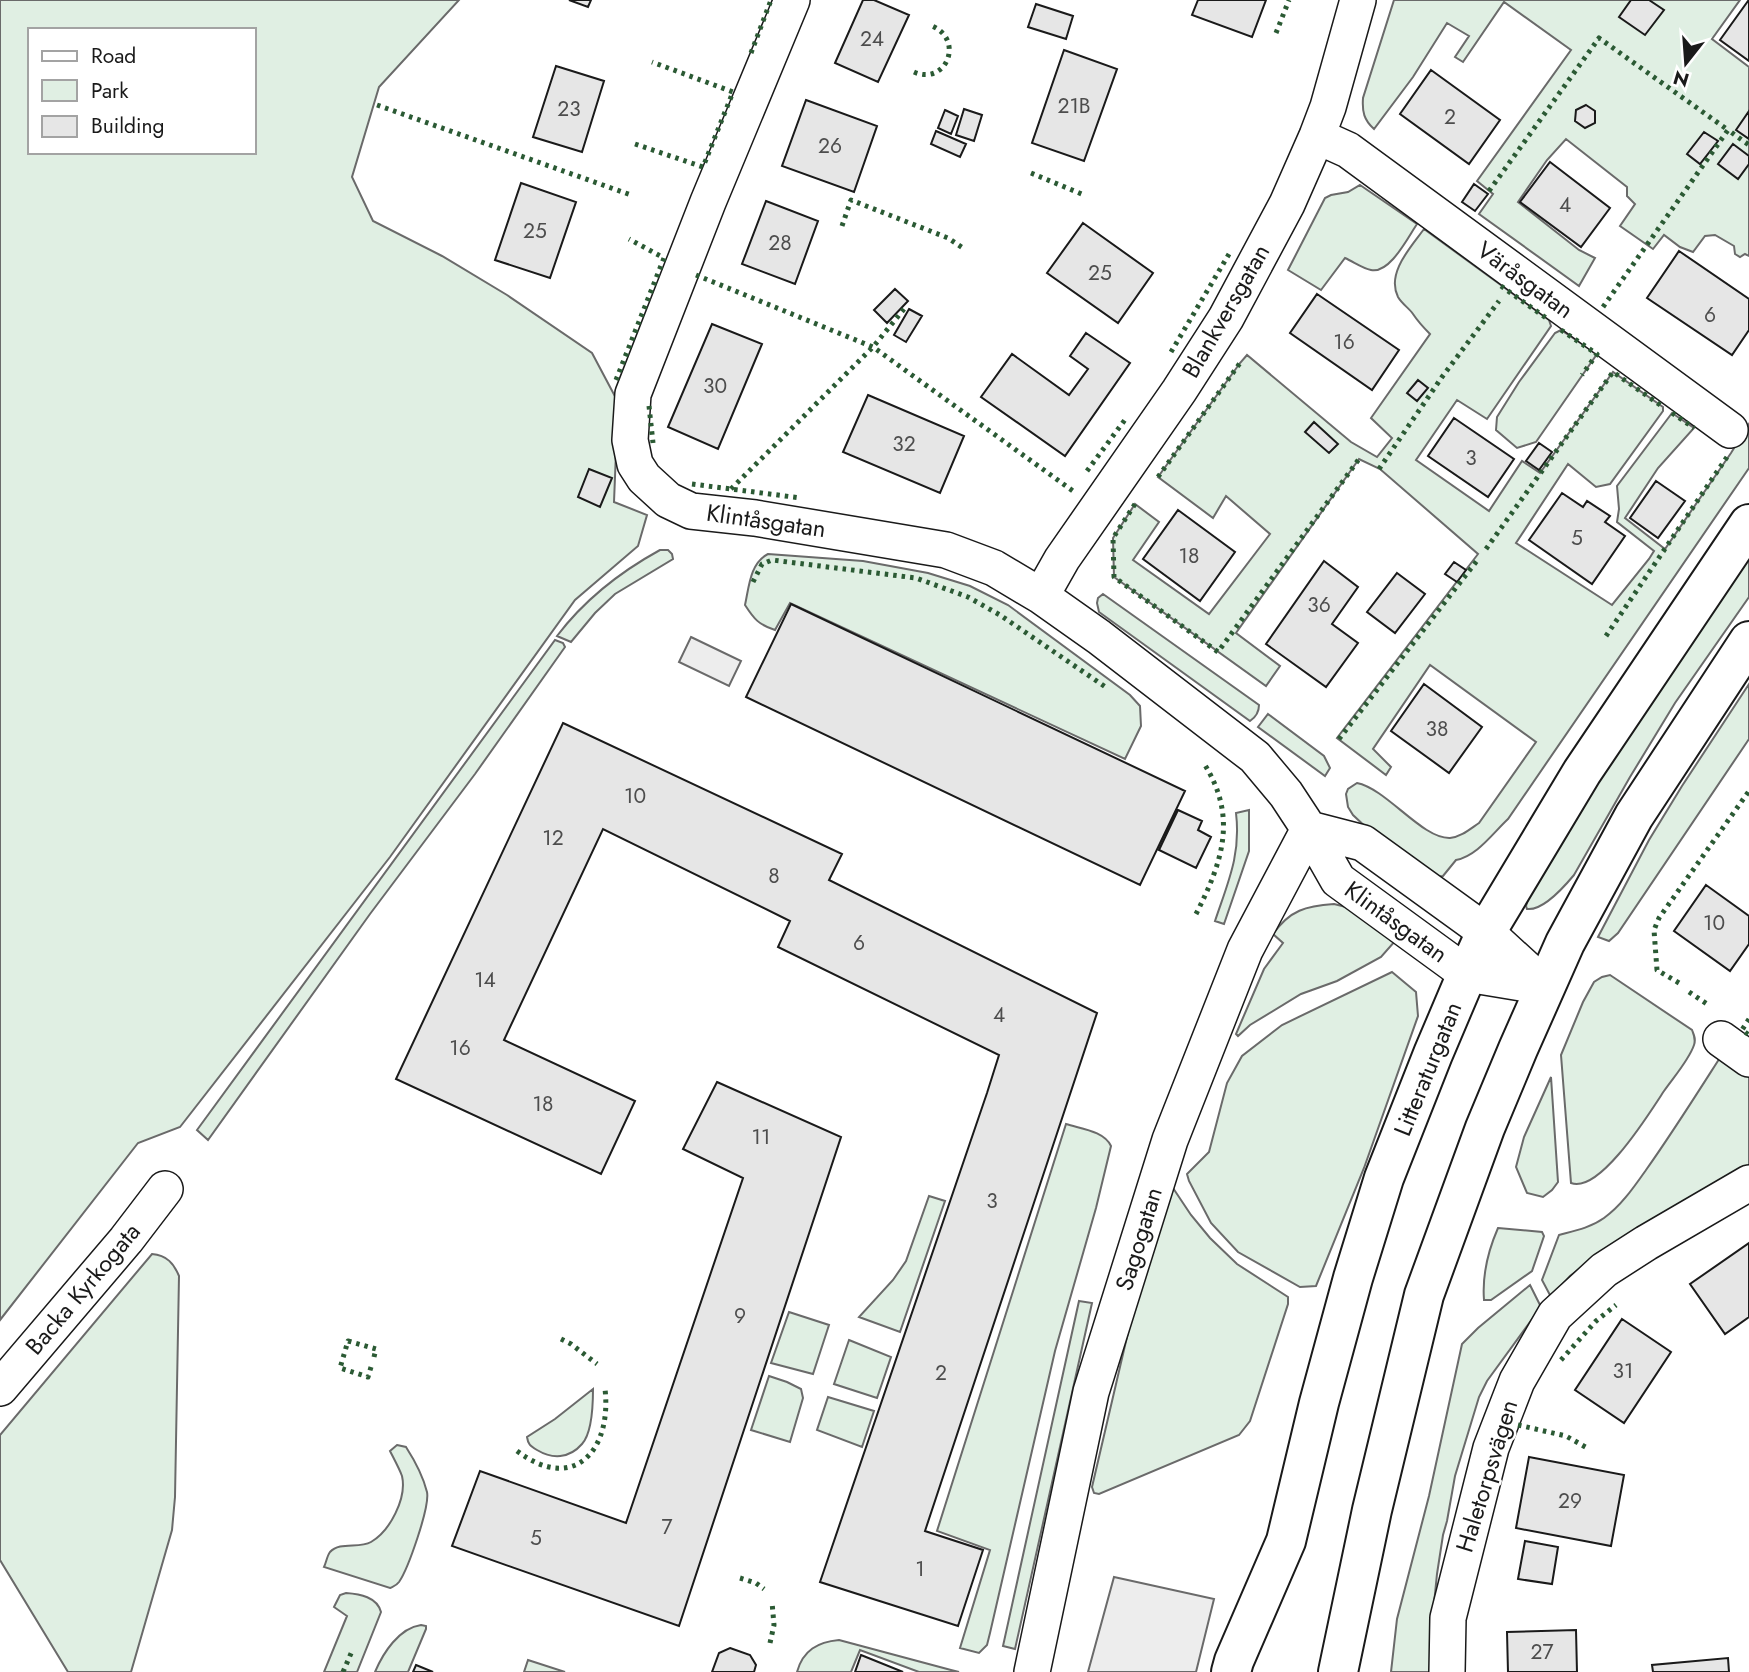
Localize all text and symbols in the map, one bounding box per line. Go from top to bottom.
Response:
house number: 24 [860,24,884,54]
legend [28,28,256,154]
north arrow [1651,28,1721,98]
text: Road [91,41,136,71]
text: N [1670,64,1692,94]
text: Park [91,76,129,106]
house number: 21B [1057,91,1091,121]
house number: 23 [557,94,581,124]
house number: 2 [1444,102,1456,132]
text: Building [91,111,164,141]
house number: 26 [818,131,842,161]
house number: 4 [1559,190,1571,220]
house number: 25 [523,216,547,246]
house number: 28 [768,228,792,258]
street label: Väråsgatan [1470,232,1581,327]
street label: Blankversgatan [1173,237,1278,384]
house number: 25 [1088,258,1112,288]
house number: 6 [1704,300,1716,330]
house number: 16 [1333,327,1355,357]
house number: 30 [703,371,727,401]
house number: 32 [892,429,916,459]
house number: 3 [1465,443,1477,473]
street label: Klintåsgatan [704,495,828,546]
house number: 5 [1571,523,1583,553]
house number: 18 [1179,541,1199,571]
house number: 36 [1307,590,1331,620]
house number: 38 [1426,714,1448,744]
house number: 10 [624,781,646,811]
house number: 12 [542,823,564,853]
house number: 8 [768,861,780,891]
street label: Klintåsgatan [1337,872,1455,971]
house number: 10 [1703,908,1725,938]
house number: 6 [853,928,865,958]
house number: 14 [474,965,496,995]
street label: Litteraturgatan [1385,996,1470,1141]
house number: 4 [993,1000,1005,1030]
house number: 16 [449,1033,471,1063]
house number: 18 [533,1089,553,1119]
house number: 11 [752,1122,770,1152]
street label: Sagogatan [1106,1183,1171,1295]
house number: 3 [986,1186,998,1216]
street label: Backa Kyrkogata [17,1215,148,1362]
house number: 9 [734,1301,746,1331]
house number: 31 [1613,1356,1633,1386]
house number: 2 [935,1358,947,1388]
street label: Haletorpsvägen [1447,1395,1526,1556]
house number: 29 [1558,1486,1582,1516]
house number: 7 [661,1512,673,1542]
house number: 5 [530,1523,542,1553]
house number: 1 [915,1554,925,1584]
house number: 27 [1531,1637,1553,1667]

